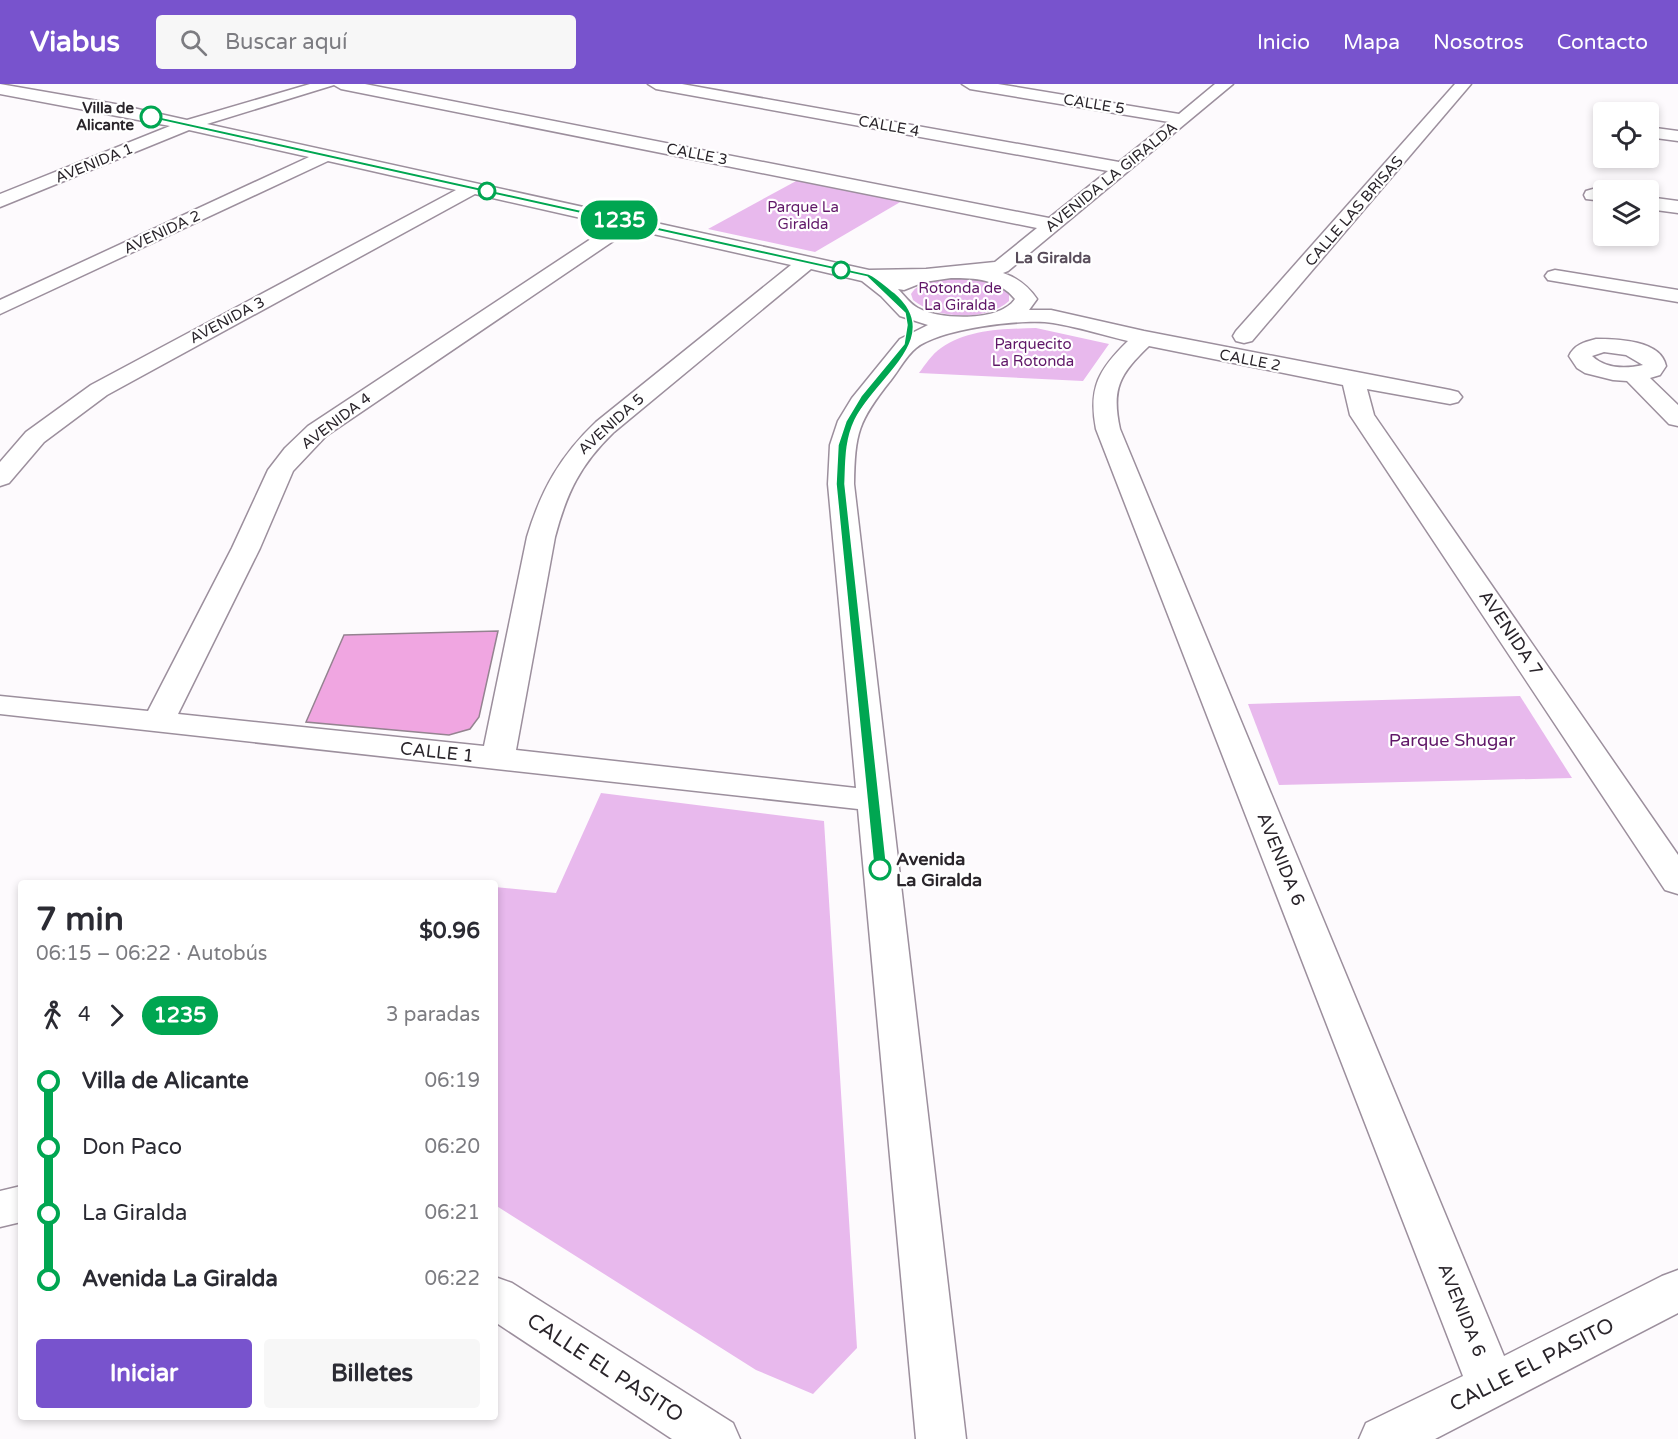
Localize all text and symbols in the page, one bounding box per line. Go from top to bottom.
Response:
search box [156,15,576,69]
text: Viabus [30,25,120,59]
icon: search [177,26,210,59]
text: Buscar aquí [225,29,347,55]
text: Inicio [1257,30,1310,55]
text: Mapa [1343,30,1400,55]
text: Nosotros [1433,30,1524,55]
text: Contacto [1557,30,1648,55]
street label: CALLE 5 [1062,90,1126,118]
place label: Villa de Alicante [76,99,134,134]
map controls [1593,102,1659,246]
button: locate [1593,102,1659,168]
marker: Villa de Alicante [140,106,162,128]
street label: CALLE 4 [857,112,921,140]
street label: AVENIDA LA GIRALDA [1041,118,1181,236]
street label: AVENIDA 1 [52,139,136,187]
street label: CALLE 3 [665,139,729,169]
street label: CALLE LAS BRISAS [1301,152,1407,270]
button: layers [1593,180,1659,246]
unlabelled marker [478,182,496,200]
park label: Parque La Giralda [767,198,839,233]
line badge: 1235 [577,200,661,240]
street label: AVENIDA 2 [121,206,203,258]
text: 1235 [593,208,645,233]
district label: La Giralda [1015,248,1091,268]
unlabelled marker [832,261,850,279]
park label: Rotonda de La Giralda [918,279,1002,314]
street label: AVENIDA 3 [186,293,268,347]
park label: Parquecito La Rotonda [992,335,1074,370]
street label: CALLE 2 [1218,345,1282,375]
street label: AVENIDA 4 [298,389,374,453]
street label: AVENIDA 5 [574,390,648,458]
street label: AVENIDA 7 [1474,586,1548,680]
park label: Parque Shugar [1389,729,1515,751]
street label: CALLE 1 [399,737,475,767]
street label: AVENIDA 6 [1252,809,1310,909]
place label: Avenida La Giralda [896,848,982,891]
marker: Avenida La Giralda [869,858,891,880]
text: 7 min [36,900,124,939]
text: $0.96 [419,918,480,944]
text: 06:15 – 06:22 · Autobús [36,942,267,966]
icon: walk [36,999,69,1032]
icon: forward [100,999,133,1032]
text: 4 [78,1003,91,1027]
text: 1235 [154,1003,206,1028]
text: 3 paradas [386,1003,480,1027]
text: Villa de Alicante [82,1068,249,1094]
text: 06:19 [425,1069,480,1093]
text: Don Paco [82,1134,182,1160]
text: 06:20 [425,1135,480,1159]
text: La Giralda [82,1200,187,1226]
text: 06:21 [425,1201,480,1225]
street label: AVENIDA 6 [1433,1260,1491,1360]
text: Avenida La Giralda [82,1266,278,1292]
text: 06:22 [425,1267,480,1291]
street label: CALLE EL PASITO [522,1308,688,1428]
street label: CALLE EL PASITO [1446,1313,1618,1417]
button: Iniciar [36,1339,252,1408]
button: Billetes [264,1339,480,1408]

